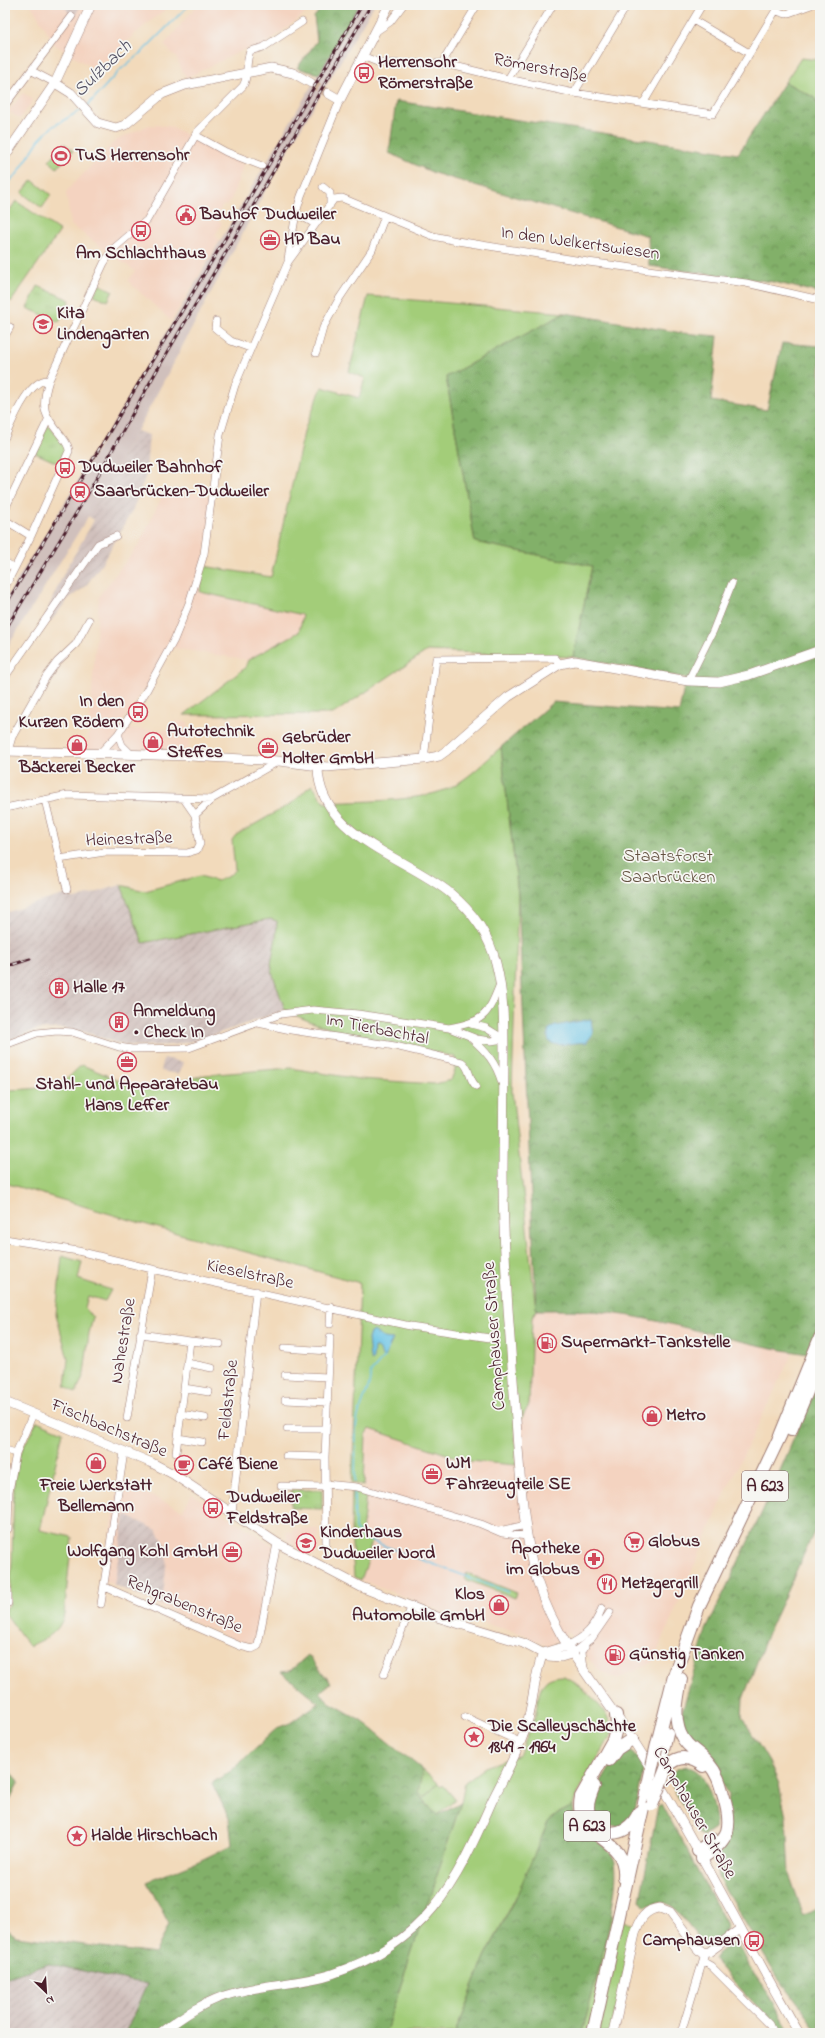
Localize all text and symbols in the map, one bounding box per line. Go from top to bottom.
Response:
water label: Sulzbach [68,34,139,104]
street label: Römerstraße [491,47,590,91]
place label: Herrensohr Römerstraße [378,50,474,97]
bus stop icon: Herrensohr Römerstraße [353,62,375,84]
place label: TuS Herrensohr [75,143,190,169]
sports icon: TuS Herrensohr [50,145,72,167]
place label: Bauhof Dudweiler [199,202,337,228]
public building icon: Bauhof Dudweiler [175,204,197,226]
bus stop icon: Am Schlachthaus [130,220,152,242]
street label: In den Welkertswiesen [499,220,661,268]
place label: HP Bau [284,227,340,253]
office icon: HP Bau [259,229,281,251]
place label: Am Schlachthaus [76,241,206,267]
place label: Kita Lindengarten [57,301,149,349]
school or university icon: Kita Lindengarten [32,313,54,335]
place label: Dudweiler Bahnhof [78,455,223,481]
bus stop icon: Dudweiler Bahnhof [54,457,76,479]
place label: Saarbrücken-Dudweiler [94,479,269,505]
station icon: Saarbrücken-Dudweiler [69,481,91,503]
place label: In den Kurzen Rödern [19,689,124,736]
bus stop icon: In den Kurzen Rödern [127,701,149,723]
place label: Autotechnik Steffes [167,719,256,766]
place label: Gebrüder Molter GmbH [282,725,374,772]
shop icon: Autotechnik Steffes [142,731,164,753]
shop icon: Bäckerei Becker [66,734,88,756]
office icon: Gebrüder Molter GmbH [257,737,279,759]
place label: Bäckerei Becker [18,755,136,781]
street label: Heinestraße [85,825,174,855]
park label: Staatsforst Saarbrücken [621,844,715,891]
place label: Halle 17 [73,975,126,1001]
building icon: Halle 17 [48,977,70,999]
place label: Anmeldung • Check In [133,999,215,1046]
street label: Im Tierbachtal [323,1007,431,1053]
building icon: Anmeldung • Check In [108,1011,130,1033]
office icon: Stahl- und Apparatebau Hans Leffer [116,1051,138,1073]
place label: Stahl- und Apparatebau Hans Leffer [35,1072,219,1119]
street label: Kieselstraße [204,1253,297,1297]
street label: Camphauser Straße [477,1260,513,1411]
street label: Nahestraße [104,1295,144,1386]
place label: Supermarkt-Tankstelle [561,1330,731,1356]
fuel station icon: Supermarkt-Tankstelle [536,1332,558,1354]
street label: Feldstraße [212,1358,246,1443]
street label: Fischbachstraße [46,1392,172,1466]
place label: Metro [666,1403,706,1429]
shop icon: Metro [641,1405,663,1427]
place label: WM Fahrzeugteile SE [445,1451,571,1499]
shop icon: Freie Werkstatt Bellemann [85,1452,107,1474]
place label: Café Biene [198,1452,279,1478]
cafe icon: Café Biene [173,1454,195,1476]
office icon: WM Fahrzeugteile SE [421,1463,443,1485]
road number: A 623 [742,1471,788,1501]
place label: Freie Werkstatt Bellemann [39,1473,153,1520]
place label: Dudweiler Feldstraße [226,1485,309,1532]
bus stop icon: Dudweiler Feldstraße [202,1497,224,1519]
place label: Kinderhaus Dudweiler Nord [319,1520,436,1567]
place label: Globus [648,1529,700,1555]
supermarket icon: Globus [623,1531,645,1553]
school or university icon: Kinderhaus Dudweiler Nord [295,1532,317,1554]
place label: Apotheke im Globus [506,1536,581,1583]
place label: Wolfgang Kohl GmbH [67,1539,218,1566]
office icon: Wolfgang Kohl GmbH [221,1541,243,1563]
pharmacy icon: Apotheke im Globus [583,1548,605,1570]
street label: Rehgrabenstraße [121,1569,247,1643]
place label: Metzgergrill [621,1571,698,1598]
restaurant icon: Metzgergrill [596,1573,618,1595]
place label: Klos Automobile GmbH [352,1582,485,1629]
shop icon: Klos Automobile GmbH [488,1594,510,1616]
place label: Günstig Tanken [629,1642,744,1669]
fuel station icon: Günstig Tanken [604,1644,626,1666]
place label: Die Scalleyschächte 1849 - 1964 [487,1714,637,1761]
place icon: Die Scalleyschächte 1849 - 1964 [463,1726,485,1748]
street label: Camphauser Straße [645,1742,743,1885]
road number: A 623 [564,1811,610,1841]
place label: Halde Hirschbach [91,1823,218,1849]
place icon: Halde Hirschbach [66,1825,88,1847]
place label: Camphausen [643,1928,740,1954]
bus stop icon: Camphausen [743,1930,765,1952]
north arrow [26,1972,66,2012]
text: N [43,1991,57,2009]

